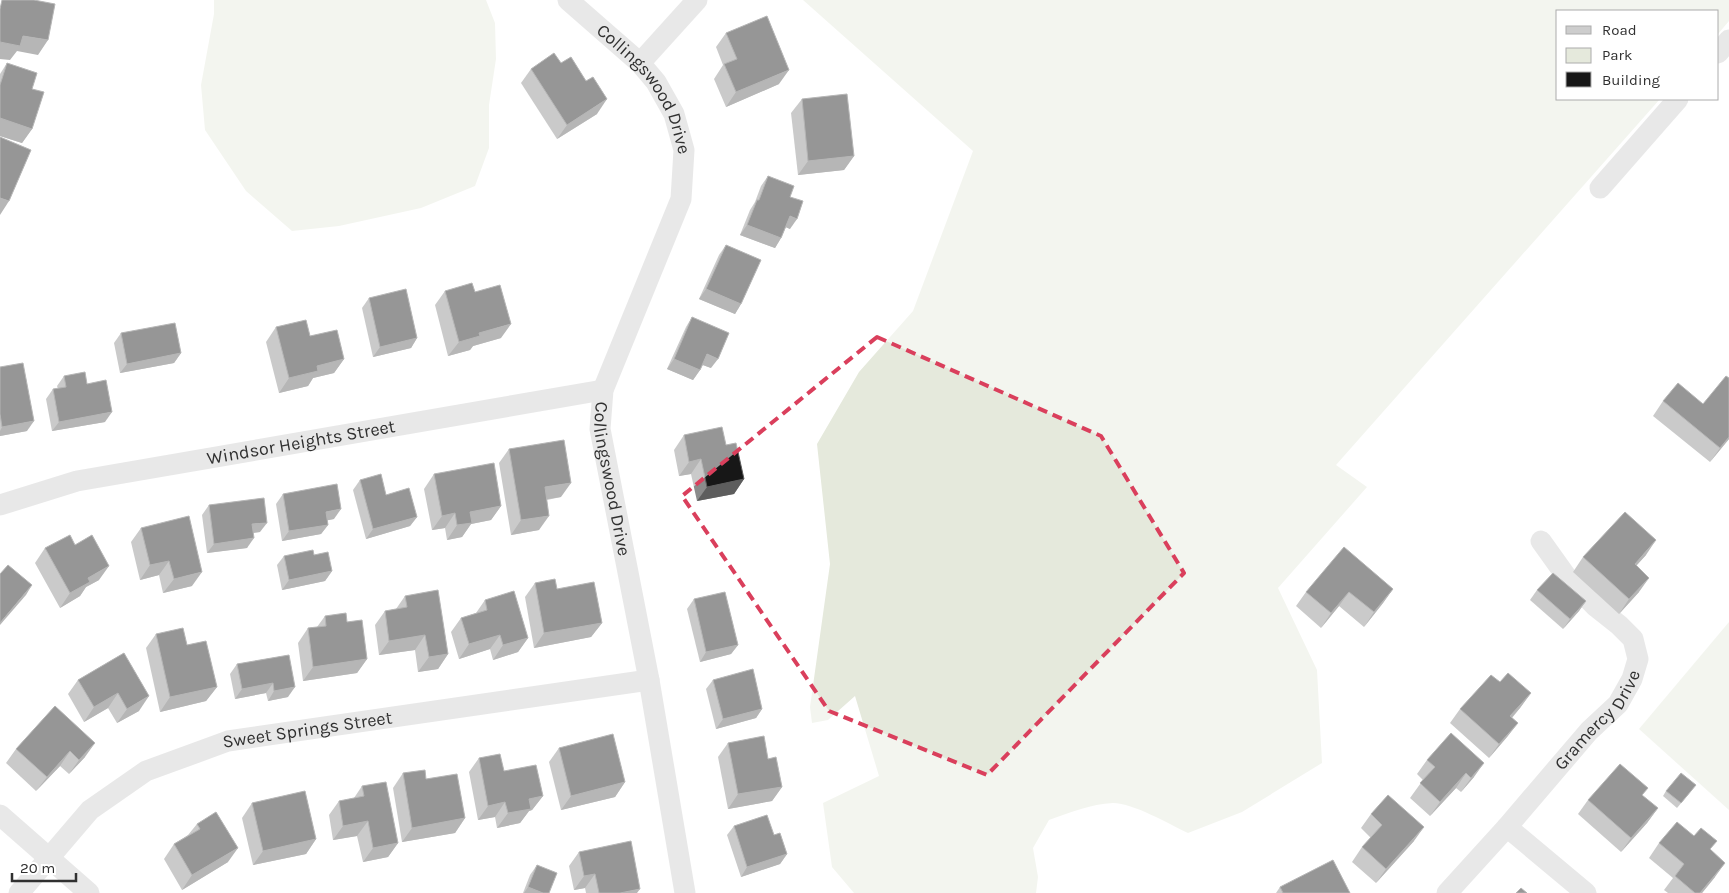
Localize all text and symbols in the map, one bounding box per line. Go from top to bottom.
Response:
legend [1556,10,1719,100]
street label: Collingswood Drive [592,19,696,157]
text: Road [1602,21,1637,39]
text: Park [1602,46,1632,64]
text: Building [1602,71,1660,89]
street label: Collingswood Drive [589,401,636,558]
street label: Windsor Heights Street [205,415,397,469]
street label: Gramercy Drive [1550,668,1645,774]
street label: Sweet Springs Street [221,706,394,753]
scale bar [12,850,76,882]
text: 20 m [20,859,55,877]

